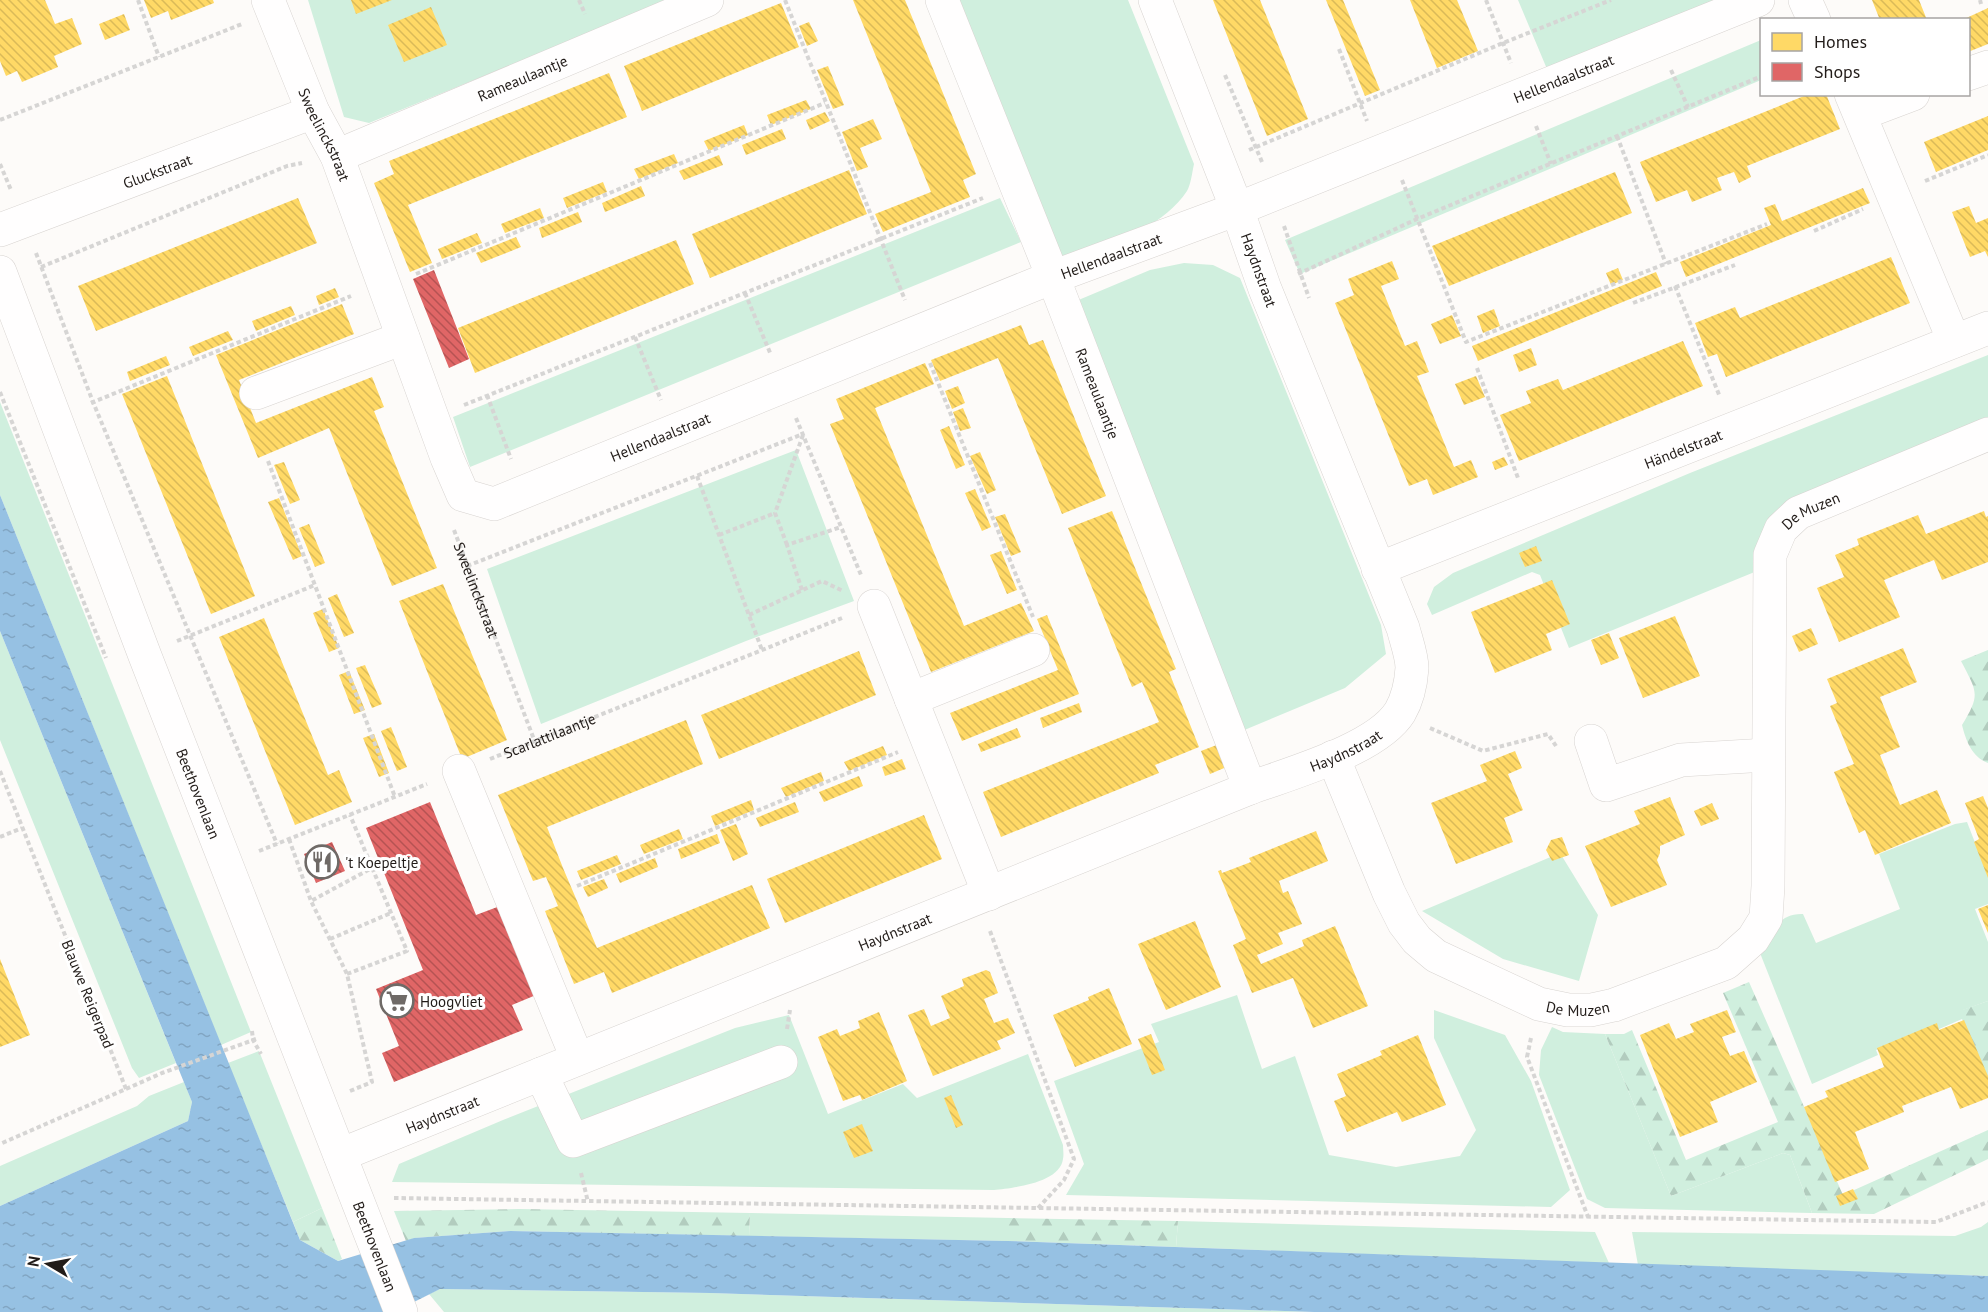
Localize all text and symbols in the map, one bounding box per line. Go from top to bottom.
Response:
legend [1760,18,1970,96]
text: Homes [1814,30,1867,53]
street label: Hellendaalstraat [1511,49,1616,107]
street label: Rameaulaantje [474,51,570,105]
text: Shops [1814,60,1860,83]
street label: Sweelinckstraat [295,85,355,183]
street label: Gluckstraat [120,149,194,192]
street label: Hellendaalstraat [1058,228,1164,283]
street label: Haydnstraat [1237,230,1281,310]
street label: Rameaulaantje [1072,345,1124,441]
street label: Hellendaalstraat [607,408,713,465]
street label: Händelstraat [1641,425,1725,472]
street label: De Muzen [1777,487,1842,533]
street label: Sweelinckstraat [450,539,504,640]
street label: Scarlattilaantje [501,708,598,762]
street label: Haydnstraat [1307,725,1385,776]
street label: Beethovenlaan [172,746,225,841]
restaurant icon: 't Koepeltje [304,844,340,880]
place label: 't Koepeltje [345,853,418,872]
street label: Haydnstraat [855,908,934,955]
street label: Blauwe Reigerpad [58,937,118,1051]
supermarket icon: Hoogvliet [379,983,415,1019]
place label: Hoogvliet [420,992,483,1011]
street label: De Muzen [1545,996,1611,1020]
street label: Haydnstraat [403,1091,481,1137]
street label: Beethovenlaan [349,1198,402,1294]
north arrow [18,1234,78,1294]
text: N [22,1254,44,1268]

